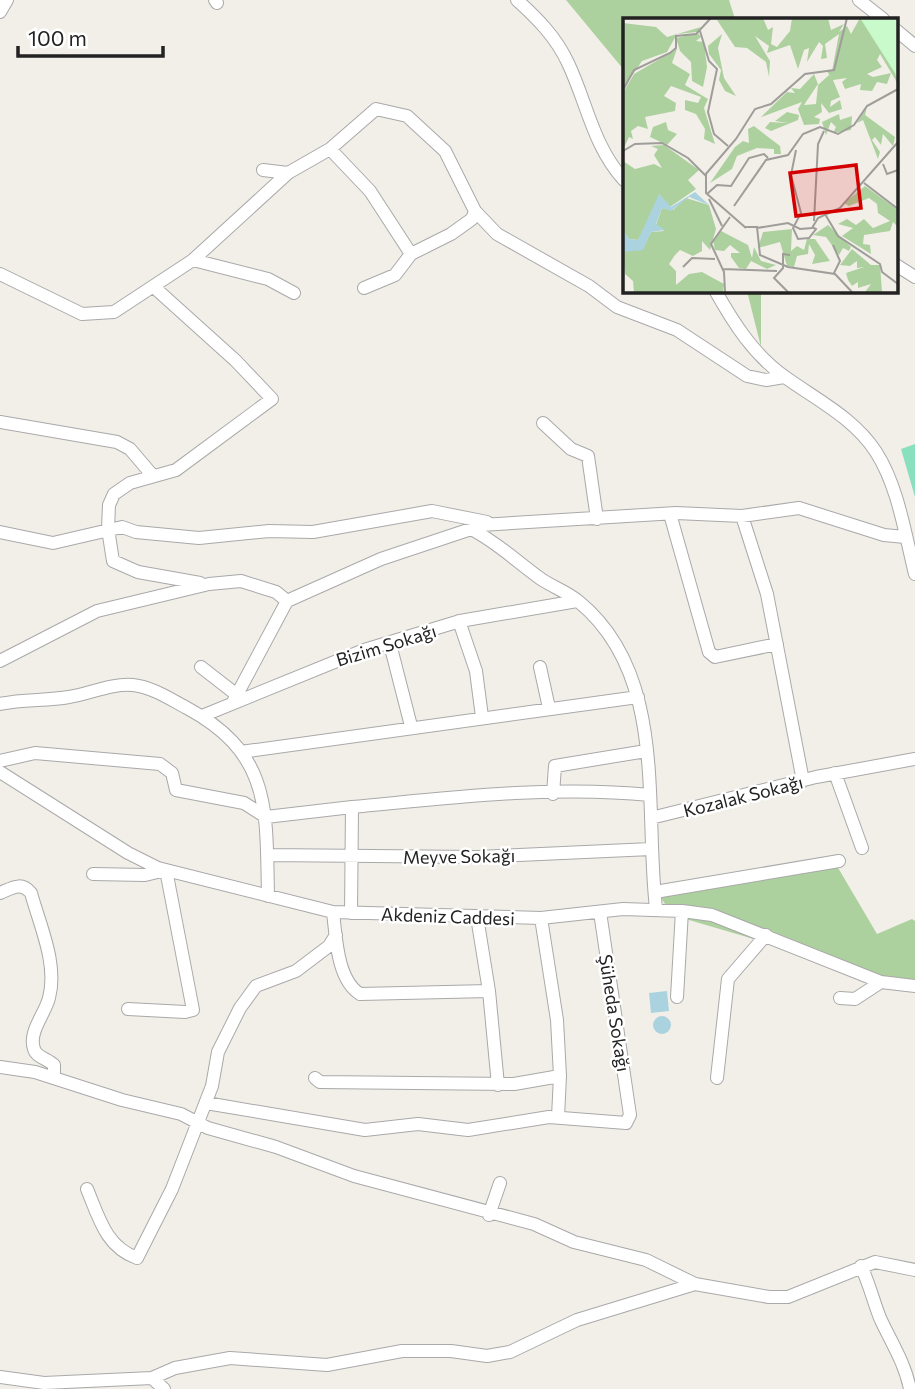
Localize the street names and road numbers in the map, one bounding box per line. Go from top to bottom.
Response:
street label: Bizim Sokağı [333,619,439,671]
street label: Kozalak Sokağı [681,770,805,822]
street label: Meyve Sokağı [403,844,515,868]
street label: Akdeniz Caddesi [381,903,515,929]
street label: Şüheda Sokağı [595,953,635,1073]

